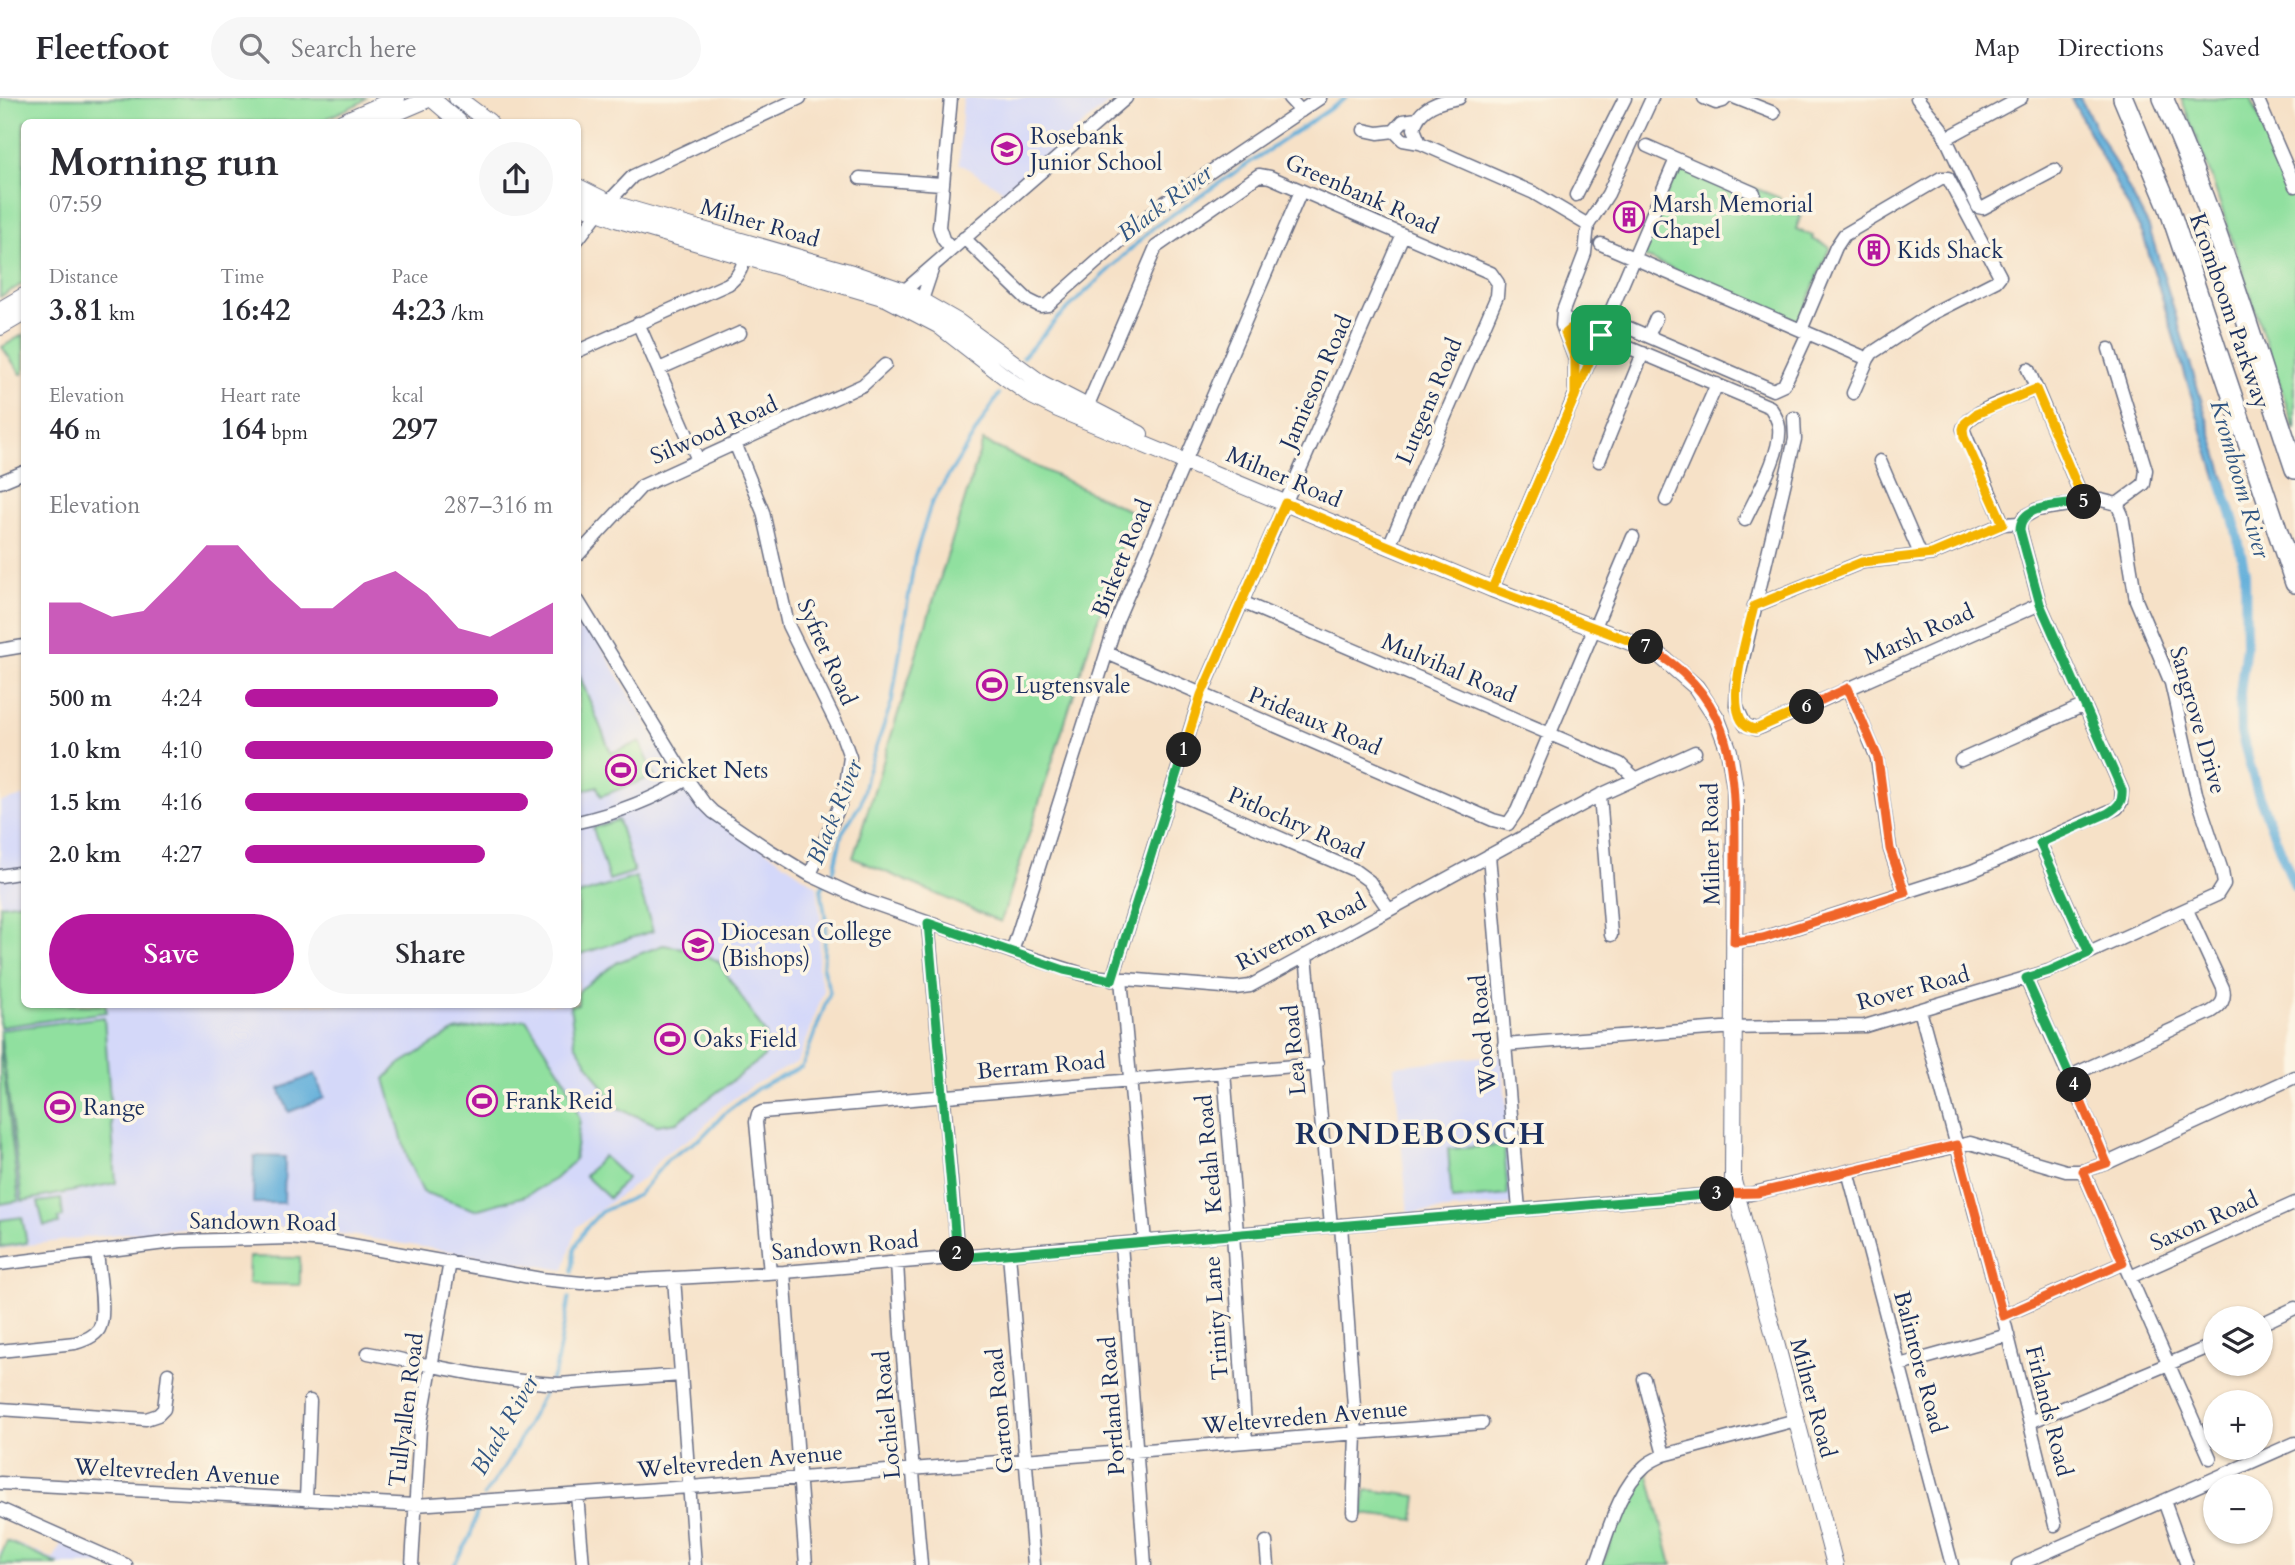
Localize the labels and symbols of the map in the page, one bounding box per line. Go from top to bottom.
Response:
place label: Rosebank Junior School [1027,121,1162,178]
school or university icon: Rosebank Junior School [990,132,1024,166]
street label: Greenbank Road [1280,146,1444,242]
water label: Black River [1111,156,1220,250]
place label: Marsh Memorial Chapel [1652,189,1813,246]
street label: Milner Road [697,191,824,255]
building icon: Marsh Memorial Chapel [1612,200,1646,234]
street label: Kromboom Parkway [2182,209,2278,413]
building icon: Kids Shack [1857,233,1891,267]
place label: Kids Shack [1897,235,2004,266]
pin [1571,305,1631,365]
street label: Jamieson Road [1271,309,1360,457]
street label: Lutgens Road [1388,332,1470,469]
street label: Silwood Road [646,388,783,472]
water label: Kromboom River [2202,396,2279,563]
street label: Milner Road [1222,439,1347,516]
pin: 5 [2066,484,2102,520]
street label: Birkett Road [1084,494,1160,622]
street label: Syfret Road [790,594,865,711]
street label: Marsh Road [1859,596,1979,672]
street label: Mulvihal Road [1377,626,1522,711]
pin: 7 [1628,630,1664,664]
street label: Sangrove Drive [2162,643,2234,797]
sports icon: Lugtensvale [975,668,1009,702]
place label: Lugtensvale [1015,670,1131,701]
street label: Prideaux Road [1244,679,1387,763]
pin: 6 [1790,690,1825,724]
pin: 1 [1166,732,1202,768]
sports icon: Cricket Nets [604,753,638,787]
water label: Black River [799,753,872,870]
place label: Cricket Nets [644,755,768,786]
street label: Pitlochry Road [1223,779,1370,867]
street label: Milner Road [1694,782,1728,906]
street label: Riverton Road [1231,886,1372,978]
place label: Diocesan College (Bishops) [721,917,892,974]
school or university icon: Diocesan College (Bishops) [681,928,715,962]
street label: Rover Road [1853,958,1974,1018]
street label: Wood Road [1462,973,1504,1096]
street label: Lea Road [1275,1003,1313,1097]
sports icon: Oaks Field [653,1022,687,1056]
place label: Oaks Field [693,1024,798,1055]
street label: Berram Road [975,1045,1107,1087]
pin: 4 [2056,1068,2092,1102]
sports icon: Frank Reid [465,1084,499,1118]
place label: Frank Reid [505,1086,614,1117]
sports icon: Range [43,1090,77,1124]
place label: Range [83,1092,145,1123]
street label: Kedah Road [1188,1093,1230,1215]
district label: RONDEBOSCH [1295,1114,1547,1155]
pin: 3 [1700,1176,1734,1212]
street label: Saxon Road [2145,1183,2264,1259]
street label: Sandown Road [189,1205,338,1239]
street label: Sandown Road [770,1224,921,1268]
pin: 2 [940,1236,974,1272]
street label: Trinity Lane [1196,1255,1236,1381]
street label: Balintore Road [1886,1287,1954,1437]
street label: Tullyallen Road [381,1330,431,1489]
street label: Portland Road [1092,1335,1132,1477]
street label: Milner Road [1782,1335,1844,1462]
street label: Firlands Road [2018,1342,2080,1480]
street label: Garton Road [979,1346,1021,1475]
street label: Lochiel Road [866,1349,908,1481]
water label: Black River [463,1368,548,1481]
street label: Weltevreden Avenue [1200,1393,1409,1442]
street label: Weltevreden Avenue [635,1437,844,1486]
street label: Weltevreden Avenue [72,1451,281,1493]

